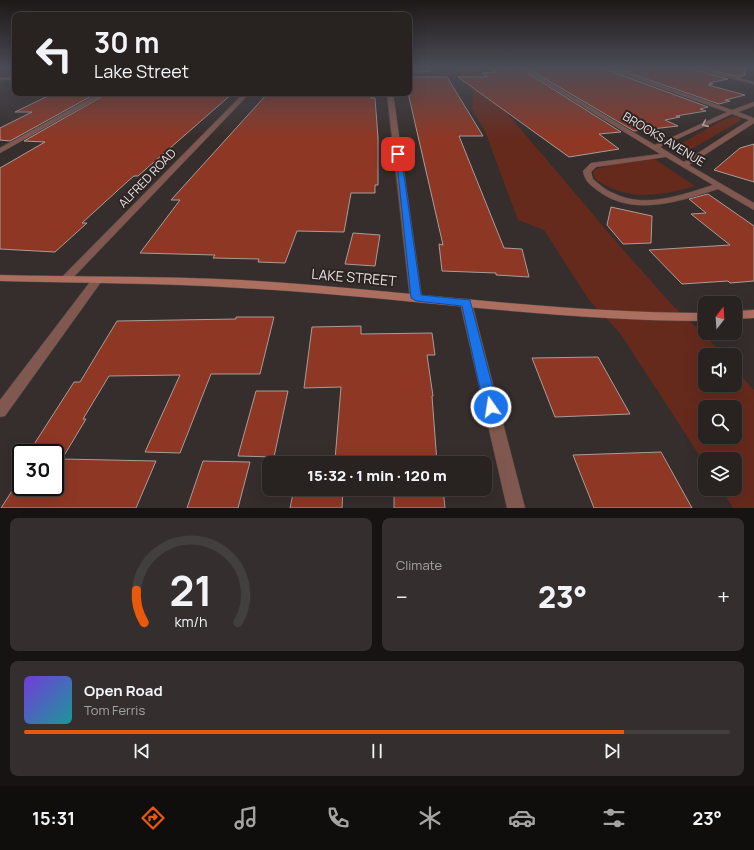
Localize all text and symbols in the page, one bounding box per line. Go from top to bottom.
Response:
text: 30 m [94,23,159,61]
icon: left [28,28,80,80]
text: Lake Street [94,59,189,83]
street label: BROOKS AVENUE [620,108,708,170]
one-way arrow [701,119,709,127]
pin [381,137,415,171]
icon: arrive [387,143,409,165]
street label: ALFRED ROAD [114,145,180,211]
street label: LAKE STREET [311,264,398,290]
north arrow [698,296,742,340]
map controls [698,296,742,496]
button: sound [698,348,742,392]
position arrow [470,386,512,428]
button: search [698,400,742,444]
speed limit sign: 30 [12,444,64,496]
button: layers [698,452,742,496]
text: 15:32 · 1 min · 120 m [307,465,447,486]
text: Climate [396,556,442,574]
text: 21 [170,561,213,617]
text: 23° [538,576,587,617]
text: − [396,582,408,612]
text: + [717,582,730,612]
text: km/h [174,611,208,630]
text: Open Road [84,680,163,701]
text: Tom Ferris [84,701,145,719]
icon: previous [131,740,153,762]
icon: pause [366,740,388,762]
icon: next [601,740,623,762]
icon: directions [139,804,167,832]
icon: music [232,804,260,832]
icon: phone [324,804,352,832]
icon: climate [416,804,444,832]
icon: car [508,804,536,832]
icon: filters [600,804,628,832]
text: 15:31 [32,806,75,830]
text: 23° [693,806,722,830]

